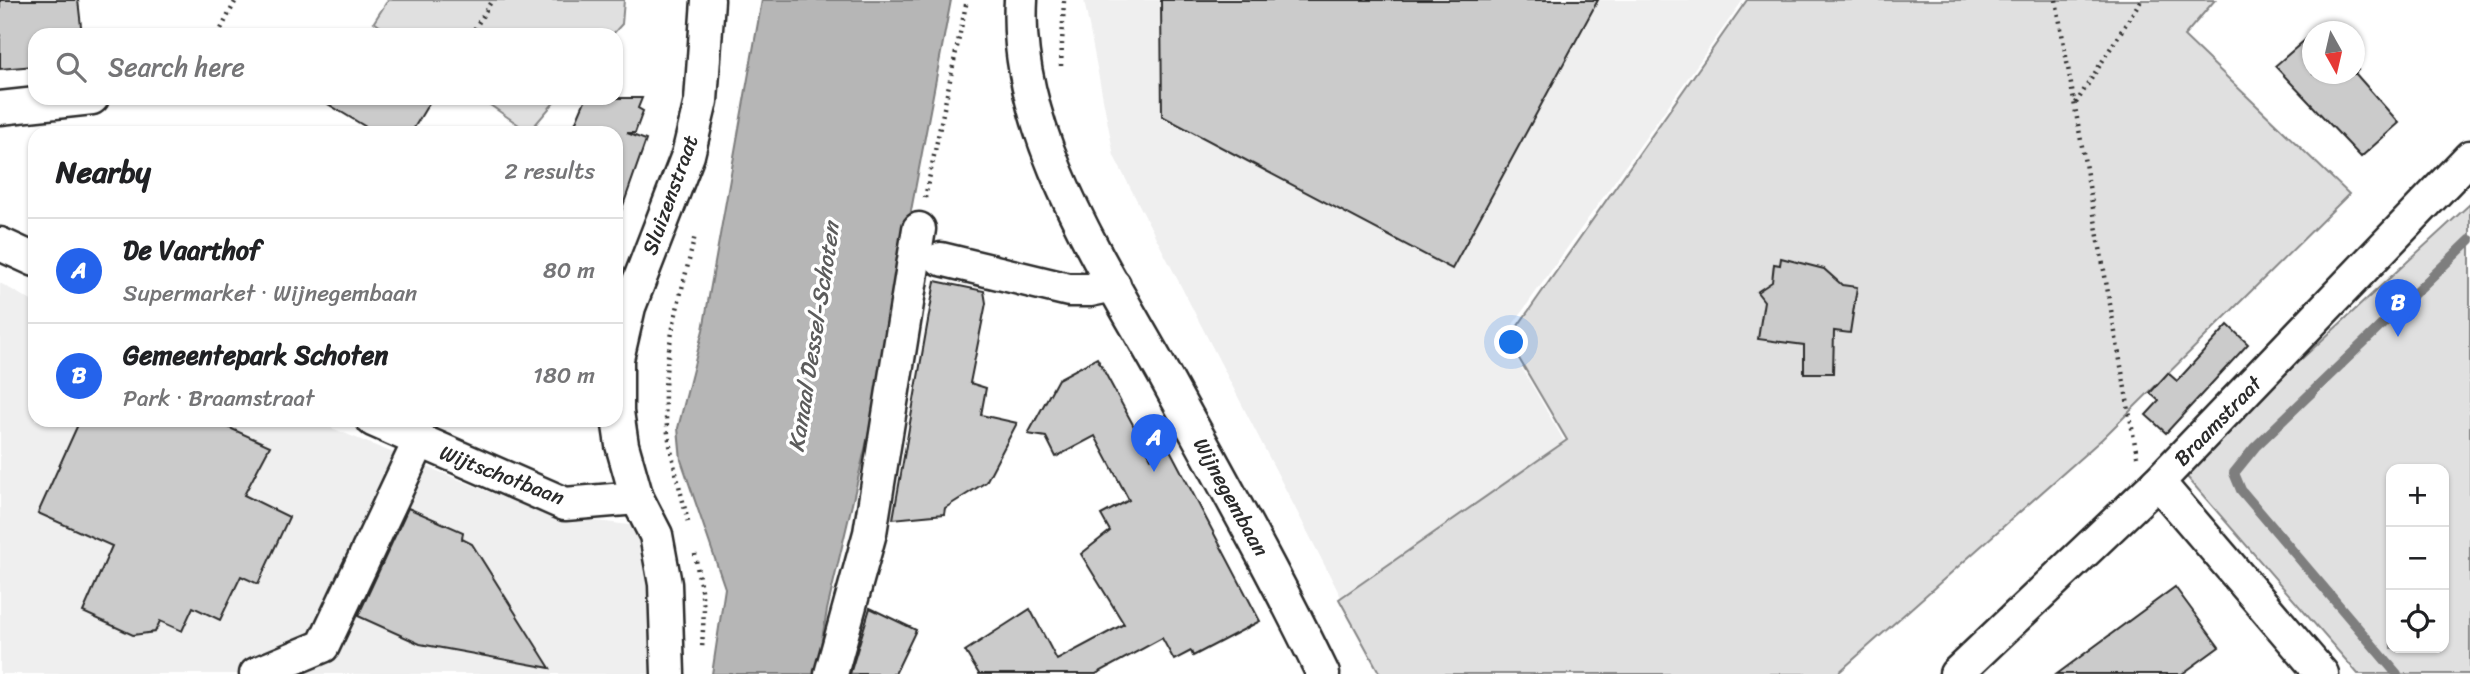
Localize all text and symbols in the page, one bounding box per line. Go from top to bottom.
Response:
north arrow [2302,21,2365,84]
search box [28,28,623,105]
text: Search here [108,44,245,90]
icon: search [52,48,90,86]
street label: Sluizenstraat [631,130,709,260]
text: Nearby [56,145,151,199]
text: 2 results [504,151,595,192]
water label: Kanaal Dessel-Schoten [776,217,853,455]
text: De Vaarthof [123,227,261,273]
text: A [71,250,87,291]
text: 80 m [543,250,595,291]
text: Supermarket · Wijnegembaan [123,273,417,314]
pin: B [2375,279,2421,337]
your location [1494,325,1528,359]
text: Gemeentepark Schoten [123,332,388,378]
text: B [72,355,86,396]
text: 180 m [533,355,595,396]
street label: Braamstraat [2164,365,2273,476]
text: Park · Braamstraat [123,378,314,419]
pin: A [1131,414,1177,472]
street label: Wijnegembaan [1183,430,1279,564]
street label: Wijtschotbaan [434,434,570,516]
map controls [2386,464,2449,653]
button: + [2386,464,2449,527]
button: − [2386,527,2449,590]
button: locate [2386,590,2449,653]

